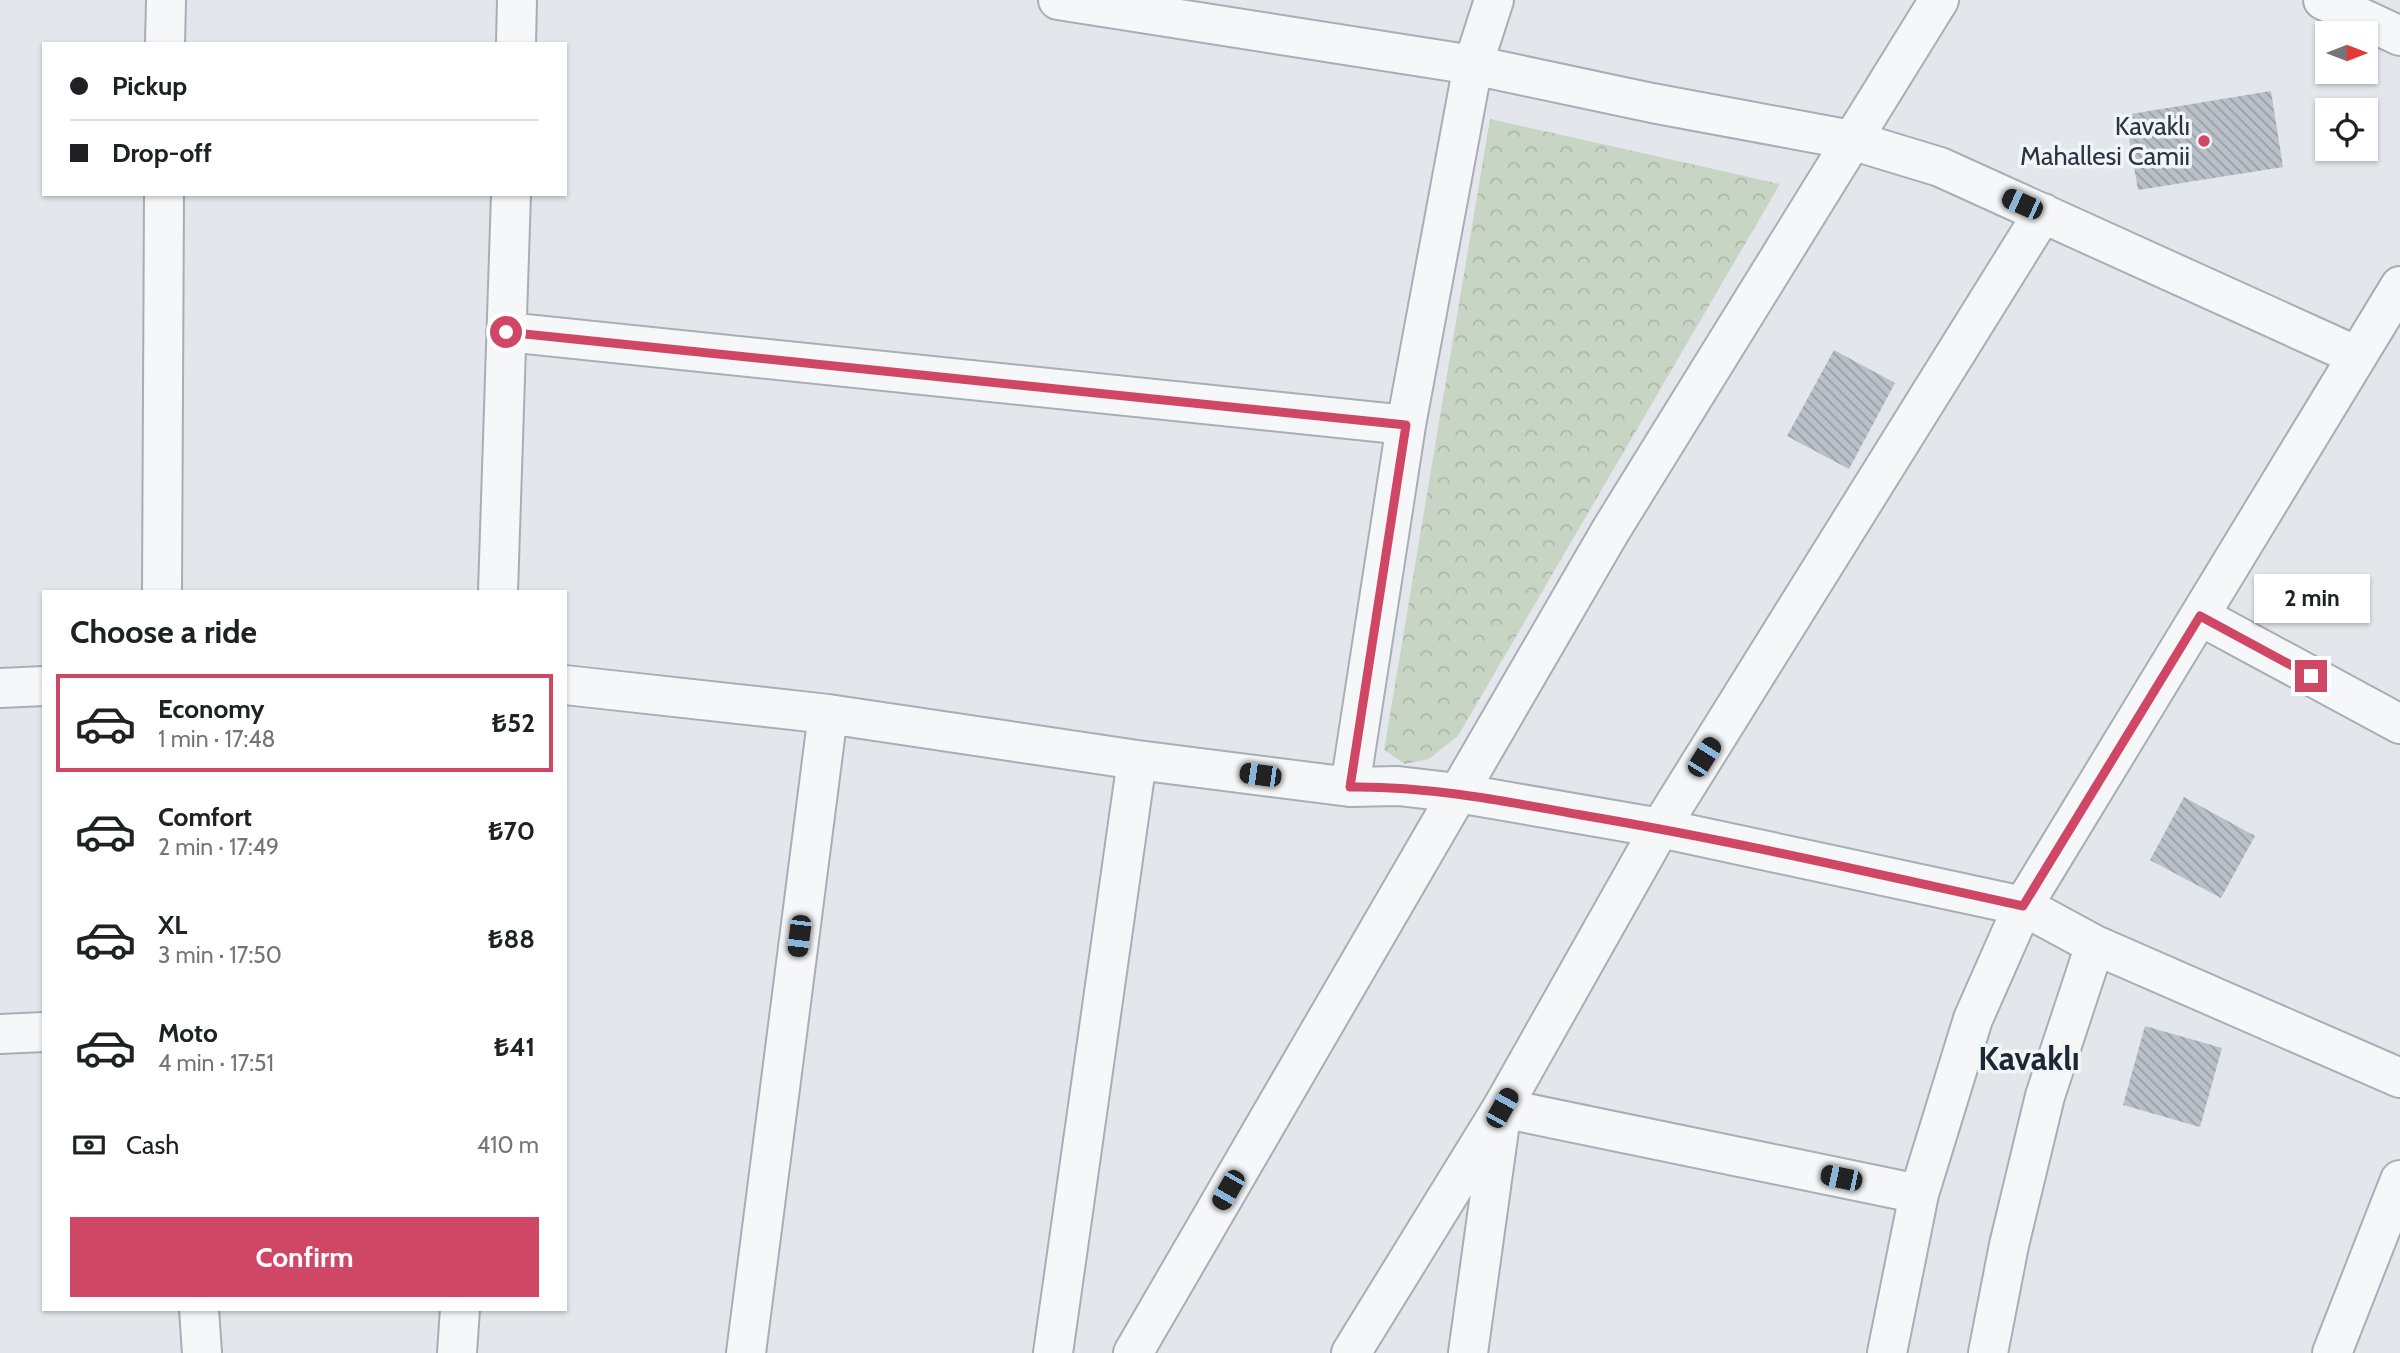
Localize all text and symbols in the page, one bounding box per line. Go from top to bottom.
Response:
north arrow [2315,21,2378,84]
map controls [2315,21,2378,161]
text: Pickup [112,70,187,102]
button: locate [2315,98,2378,161]
place label: Kavaklı Mahallesi Camii [2020,110,2190,172]
marker: Kavaklı Mahallesi Camii [2196,133,2212,149]
text: Drop-off [112,137,212,169]
car [1999,186,2046,222]
route start [490,316,522,348]
callout: 2 min [2253,574,2369,624]
text: 2 min [2284,584,2340,612]
text: Choose a ride [70,612,257,651]
route end [2295,660,2327,692]
icon: car [74,692,137,755]
text: Economy [158,693,264,725]
text: ₺52 [492,707,535,739]
text: 1 min · 17:48 [158,725,275,753]
car [1684,734,1725,780]
car [1238,762,1283,788]
icon: car [74,800,137,863]
text: Comfort [158,801,252,833]
text: ₺70 [488,815,535,847]
text: 2 min · 17:49 [158,833,279,861]
icon: car [74,908,137,971]
text: XL [158,909,187,941]
car [787,914,812,958]
text: ₺88 [488,923,535,955]
text: 3 min · 17:50 [158,941,282,969]
icon: car [74,1016,137,1079]
text: Moto [158,1017,218,1049]
text: ₺41 [494,1031,535,1063]
district label: Kavaklı [1978,1038,2080,1078]
text: 4 min · 17:51 [158,1049,274,1077]
car [1483,1085,1522,1131]
icon: cash [70,1126,108,1164]
text: Cash [126,1129,179,1161]
text: 410 m [477,1131,539,1159]
car [1819,1163,1864,1193]
car [1209,1167,1248,1213]
button: Confirm [70,1217,539,1297]

